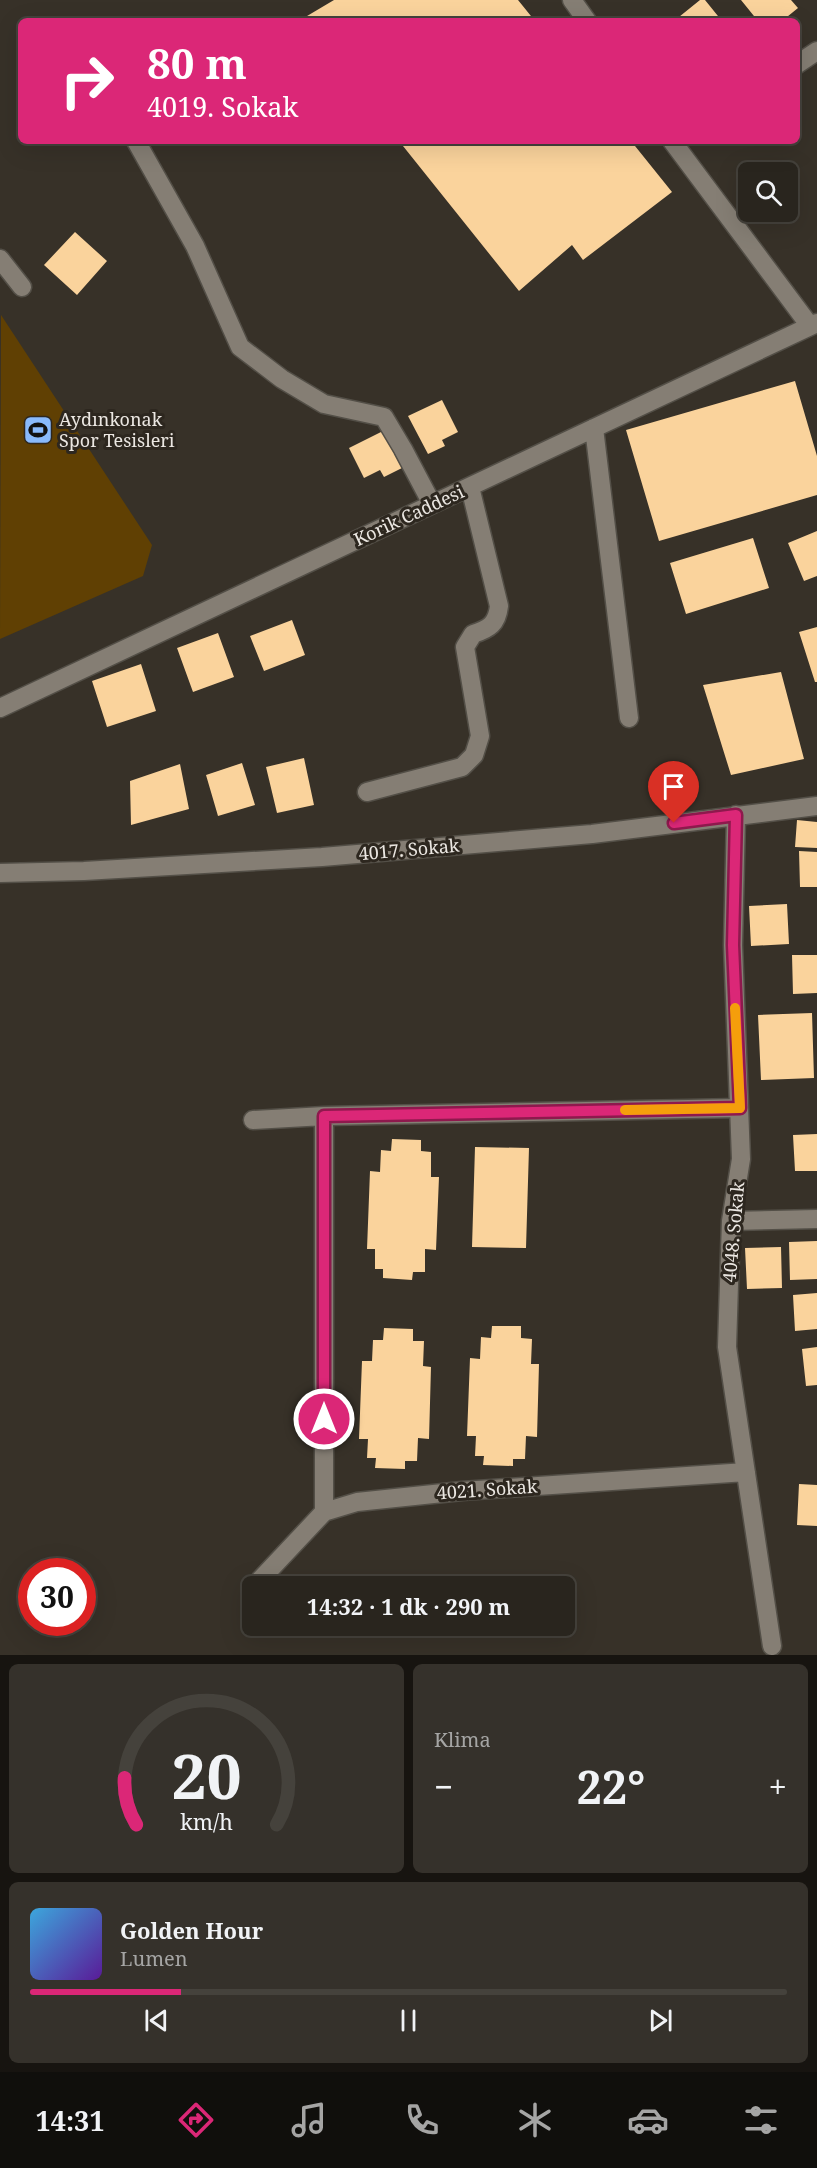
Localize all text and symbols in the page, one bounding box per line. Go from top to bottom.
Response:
text: 80 m [147,34,247,91]
icon: right [48,42,126,120]
text: 4019. Sokak [147,88,298,125]
map controls [738,162,798,222]
button: search [738,162,798,222]
place label: Aydınkonak Spor Tesisleri [59,407,175,452]
sports icon: Aydınkonak Spor Tesisleri [22,414,54,446]
street label: Korik Caddesi [350,479,468,551]
pin [648,761,699,823]
icon: arrive [657,770,690,803]
street label: 4017. Sokak [358,833,461,865]
street label: 4048. Sokak [717,1180,749,1283]
position arrow [292,1387,356,1451]
street label: 4021. Sokak [436,1473,539,1504]
speed limit sign: 30 [18,1558,96,1636]
text: 14:32 · 1 dk · 290 m [307,1591,510,1621]
text: Klima [434,1726,491,1753]
text: 20 [171,1732,242,1817]
text: 22° [576,1756,645,1817]
text: − [434,1764,453,1809]
text: + [769,1764,787,1809]
text: km/h [180,1808,233,1837]
text: Golden Hour [120,1915,263,1945]
text: Lumen [120,1945,188,1972]
icon: previous [140,2004,173,2037]
icon: pause [392,2004,425,2037]
icon: next [644,2004,677,2037]
icon: directions [175,2099,217,2141]
icon: music [288,2099,330,2141]
icon: phone [401,2099,443,2141]
icon: climate [514,2099,556,2141]
icon: car [627,2099,669,2141]
icon: filters [740,2099,782,2141]
text: 14:31 [35,2102,105,2139]

